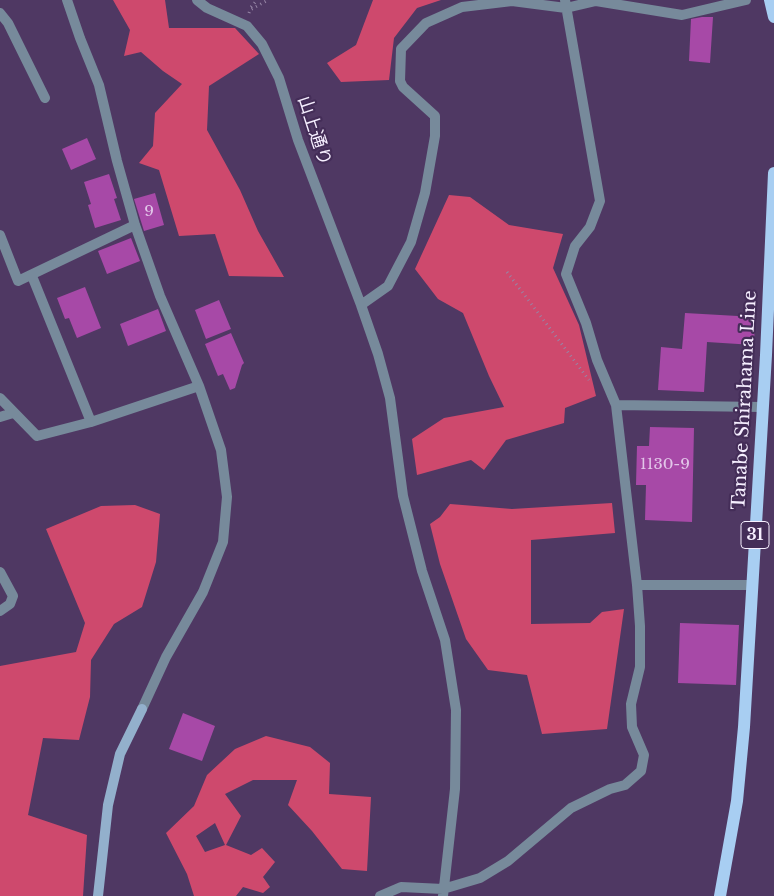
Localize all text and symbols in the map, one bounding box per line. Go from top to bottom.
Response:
street label: 山上通り [293,93,335,169]
house number: 9 [144,203,154,221]
street label: Tanabe Shirahama Line [728,290,762,510]
house number: 1130-9 [640,456,690,474]
road number: 31 [741,522,769,548]

